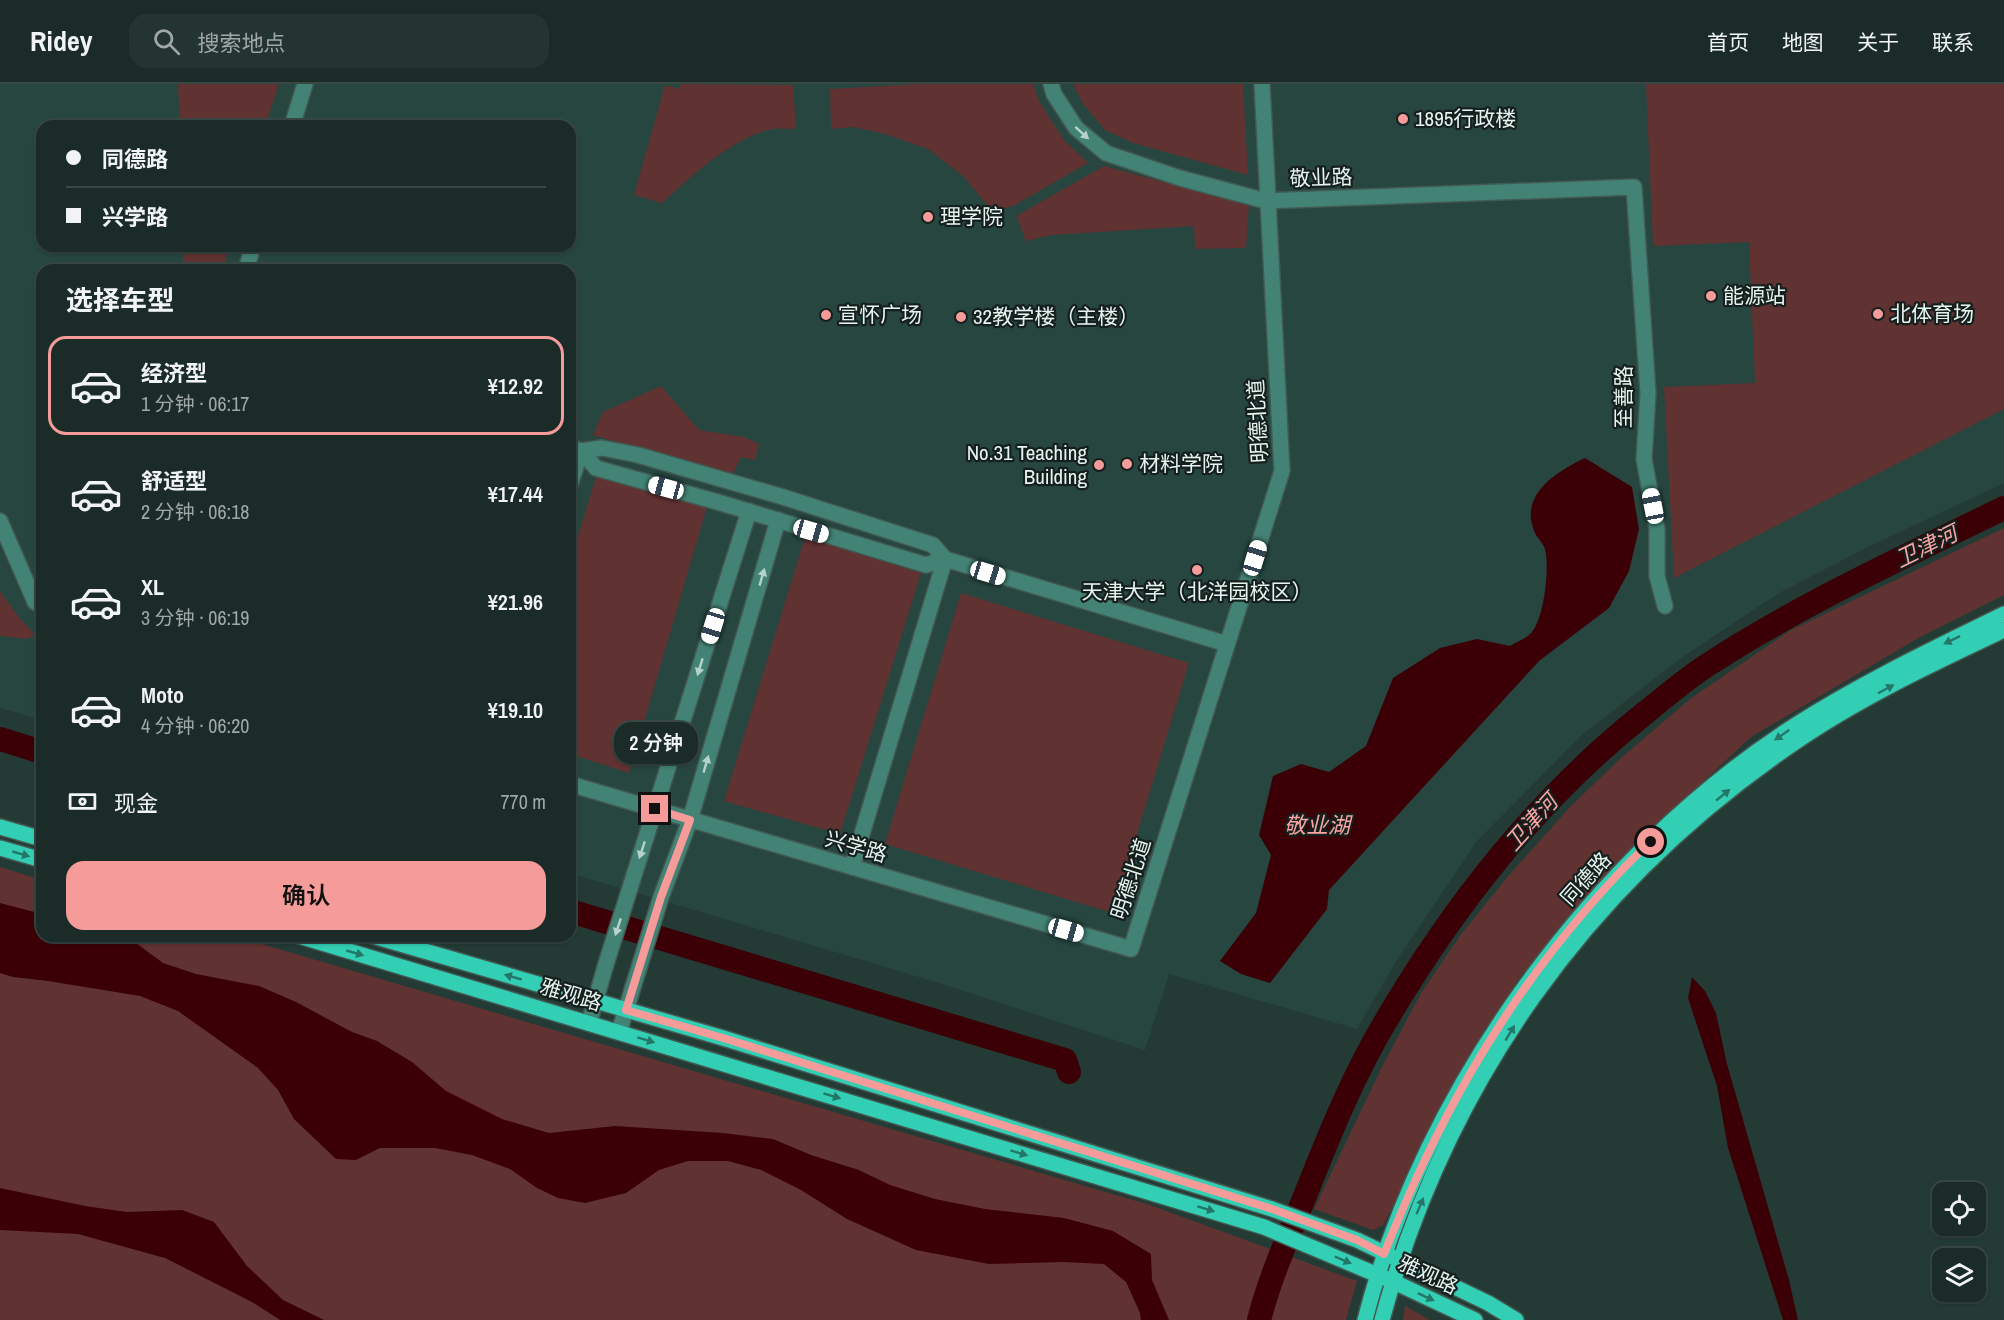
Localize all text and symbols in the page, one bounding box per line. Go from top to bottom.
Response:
search box [129,14,549,68]
text: Ridey [30,22,93,60]
icon: search [150,25,183,58]
text: 搜索地点 [198,28,286,58]
text: 首页 [1707,28,1749,57]
text: 地图 [1782,28,1824,57]
text: 关于 [1857,28,1899,57]
text: 联系 [1932,28,1974,57]
place label: 1895行政楼 [1415,104,1516,133]
marker: 1895行政楼 [1396,112,1410,126]
one-way arrow [1074,126,1089,139]
text: 同德路 [102,144,168,174]
street label: 敬业路 [1289,162,1353,193]
text: 兴学路 [102,202,168,232]
place label: 理学院 [940,202,1003,231]
marker: 理学院 [921,210,935,224]
place label: 能源站 [1723,281,1786,310]
text: 选择车型 [66,282,174,318]
marker: 能源站 [1704,289,1718,303]
place label: 北体育场 [1890,299,1974,328]
place label: 宣怀广场 [838,300,922,329]
place label: 32教学楼（主楼） [973,302,1139,331]
marker: 北体育场 [1871,307,1885,321]
marker: 宣怀广场 [819,308,833,322]
marker: 32教学楼（主楼） [954,310,968,324]
text: 经济型 [141,358,207,388]
icon: car [69,359,123,413]
street label: 至善路 [1609,366,1638,429]
text: ¥12.92 [488,371,543,401]
street label: 明德北道 [1241,378,1274,464]
text: 1 分钟 · 06:17 [141,390,249,417]
place label: No.31 Teaching Building [967,438,1087,491]
place label: 材料学院 [1139,449,1223,478]
marker: 材料学院 [1120,457,1134,471]
marker: No.31 Teaching Building [1092,458,1106,472]
text: 舒适型 [141,466,207,496]
icon: car [69,467,123,521]
car [646,475,686,501]
text: ¥17.44 [488,479,543,509]
car [1641,487,1665,525]
text: 2 分钟 · 06:18 [141,498,249,525]
water label: 卫津河 [1890,516,1966,574]
car [791,517,831,545]
car [1241,538,1269,578]
car [968,559,1008,587]
marker: 天津大学（北洋园校区） [1190,563,1204,577]
one-way arrow [758,568,767,586]
text: XL [141,572,164,602]
icon: car [69,575,123,629]
place label: 天津大学（北洋园校区） [1082,577,1313,606]
text: ¥21.96 [488,587,543,617]
text: 3 分钟 · 06:19 [141,604,249,631]
car [699,606,727,646]
one-way arrow [1943,635,1960,645]
one-way arrow [695,658,704,676]
text: Moto [141,680,184,710]
icon: car [69,683,123,737]
one-way arrow [1878,684,1895,694]
text: ¥19.10 [488,695,543,725]
text: 4 分钟 · 06:20 [141,712,249,739]
callout: 2 分钟 [613,722,697,764]
text: 2 分钟 [629,729,683,756]
one-way arrow [1774,729,1790,741]
one-way arrow [702,755,711,773]
water label: 卫津河 [1498,784,1567,857]
icon: cash [66,785,99,818]
text: 现金 [114,788,158,818]
text: 770 m [500,788,546,815]
one-way arrow [1715,789,1730,801]
route end [641,795,668,822]
water label: 敬业湖 [1284,810,1353,840]
street label: 兴学路 [822,824,890,869]
route start [1637,828,1664,855]
street label: 明德北道 [1104,834,1157,923]
one-way arrow [637,841,647,859]
street label: 同德路 [1554,846,1617,912]
one-way arrow [12,850,30,859]
button: 确认 [66,861,546,930]
car [1046,916,1086,944]
one-way arrow [613,918,622,936]
one-way arrow [346,948,364,958]
street label: 雅观路 [537,971,606,1018]
one-way arrow [504,972,522,981]
one-way arrow [1504,1025,1515,1041]
one-way arrow [637,1036,655,1045]
one-way arrow [823,1092,841,1101]
one-way arrow [1010,1149,1028,1158]
map controls [1932,1182,1986,1302]
button: locate [1932,1182,1986,1236]
one-way arrow [1415,1196,1425,1214]
one-way arrow [1197,1205,1215,1214]
street label: 雅观路 [1394,1248,1463,1301]
button: layers [1932,1248,1986,1302]
one-way arrow [1335,1255,1353,1265]
one-way arrow [1418,1292,1435,1301]

